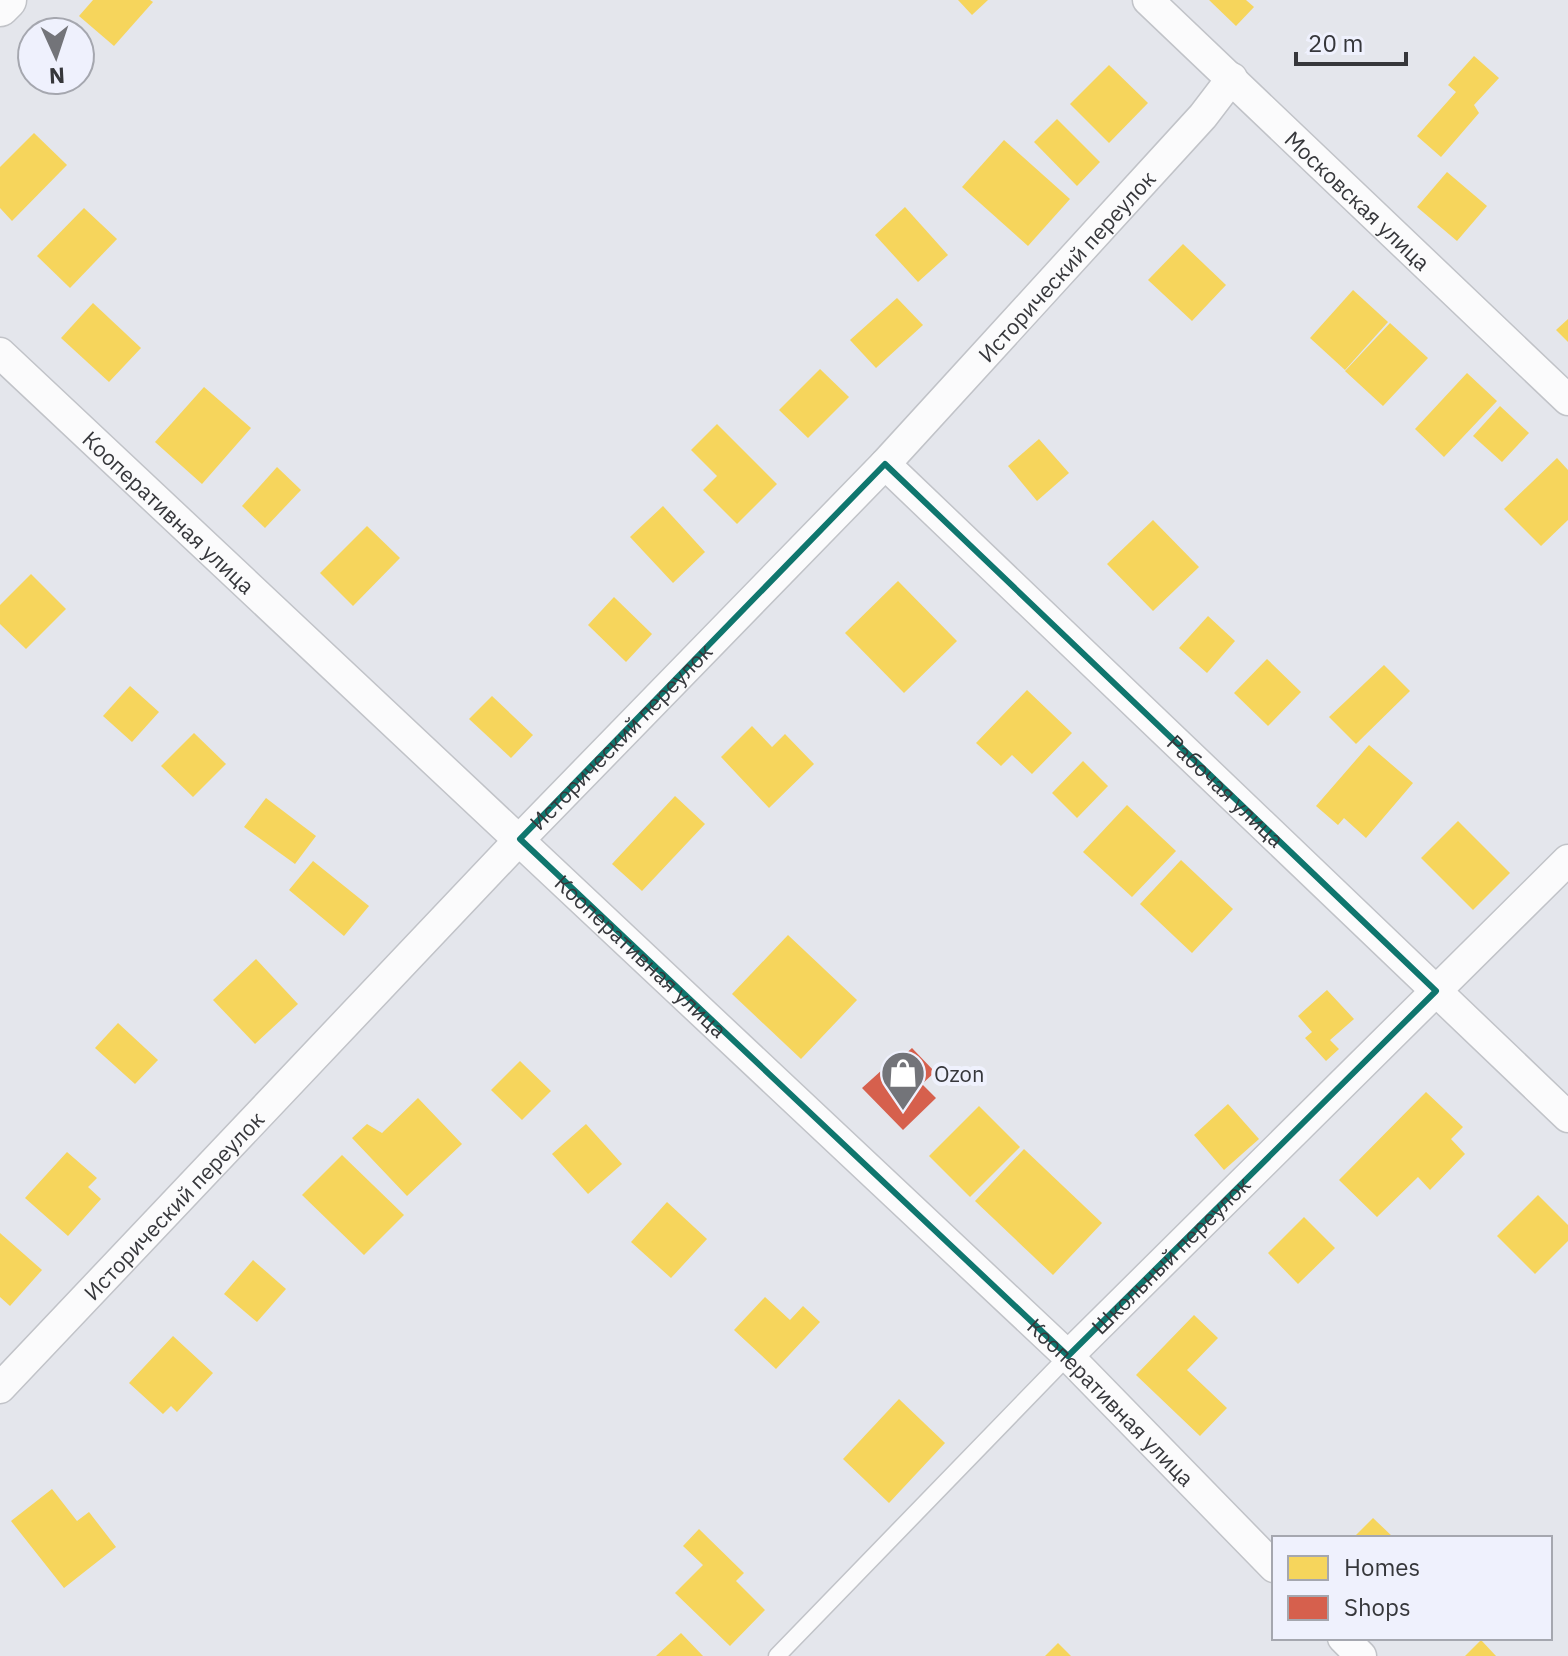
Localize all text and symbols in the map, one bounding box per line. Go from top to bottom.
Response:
north arrow [16,16,96,96]
scale bar [1296,16,1406,66]
text: 20 m [1308,27,1363,59]
text: N [48,62,66,91]
street label: Московская улица [1279,124,1437,276]
street label: Исторический переулок [971,164,1161,368]
street label: Кооперативная улица [77,424,261,600]
street label: Исторический переулок [523,636,718,836]
street label: Рабочая улица [1161,727,1291,853]
street label: Кооперативная улица [549,868,734,1043]
shop icon: Ozon [879,1049,927,1112]
place label: Ozon [934,1059,984,1088]
street label: Исторический переулок [77,1104,270,1306]
street label: Школьный переулок [1084,1169,1256,1340]
street label: Кооперативная улица [1022,1311,1201,1492]
legend [1272,1536,1552,1640]
text: Homes [1344,1551,1420,1583]
text: Shops [1344,1591,1411,1623]

